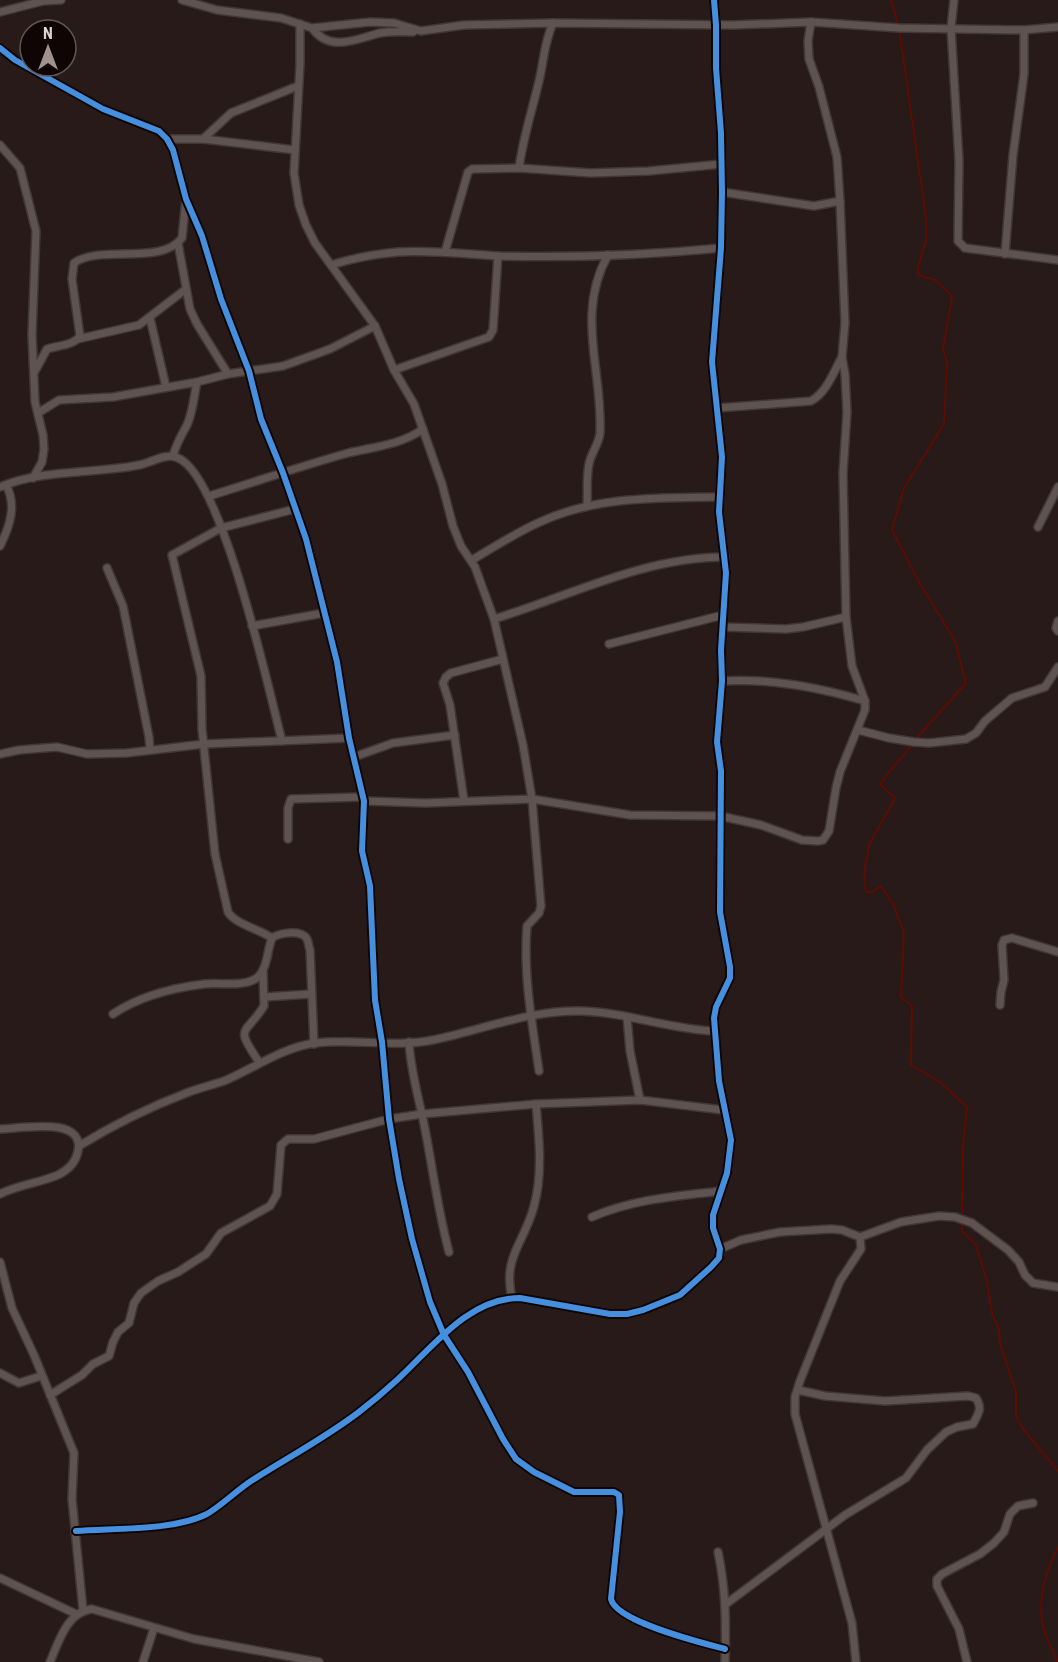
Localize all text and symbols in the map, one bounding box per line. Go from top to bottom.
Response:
north arrow [18,18,78,78]
text: N [43,24,53,43]

